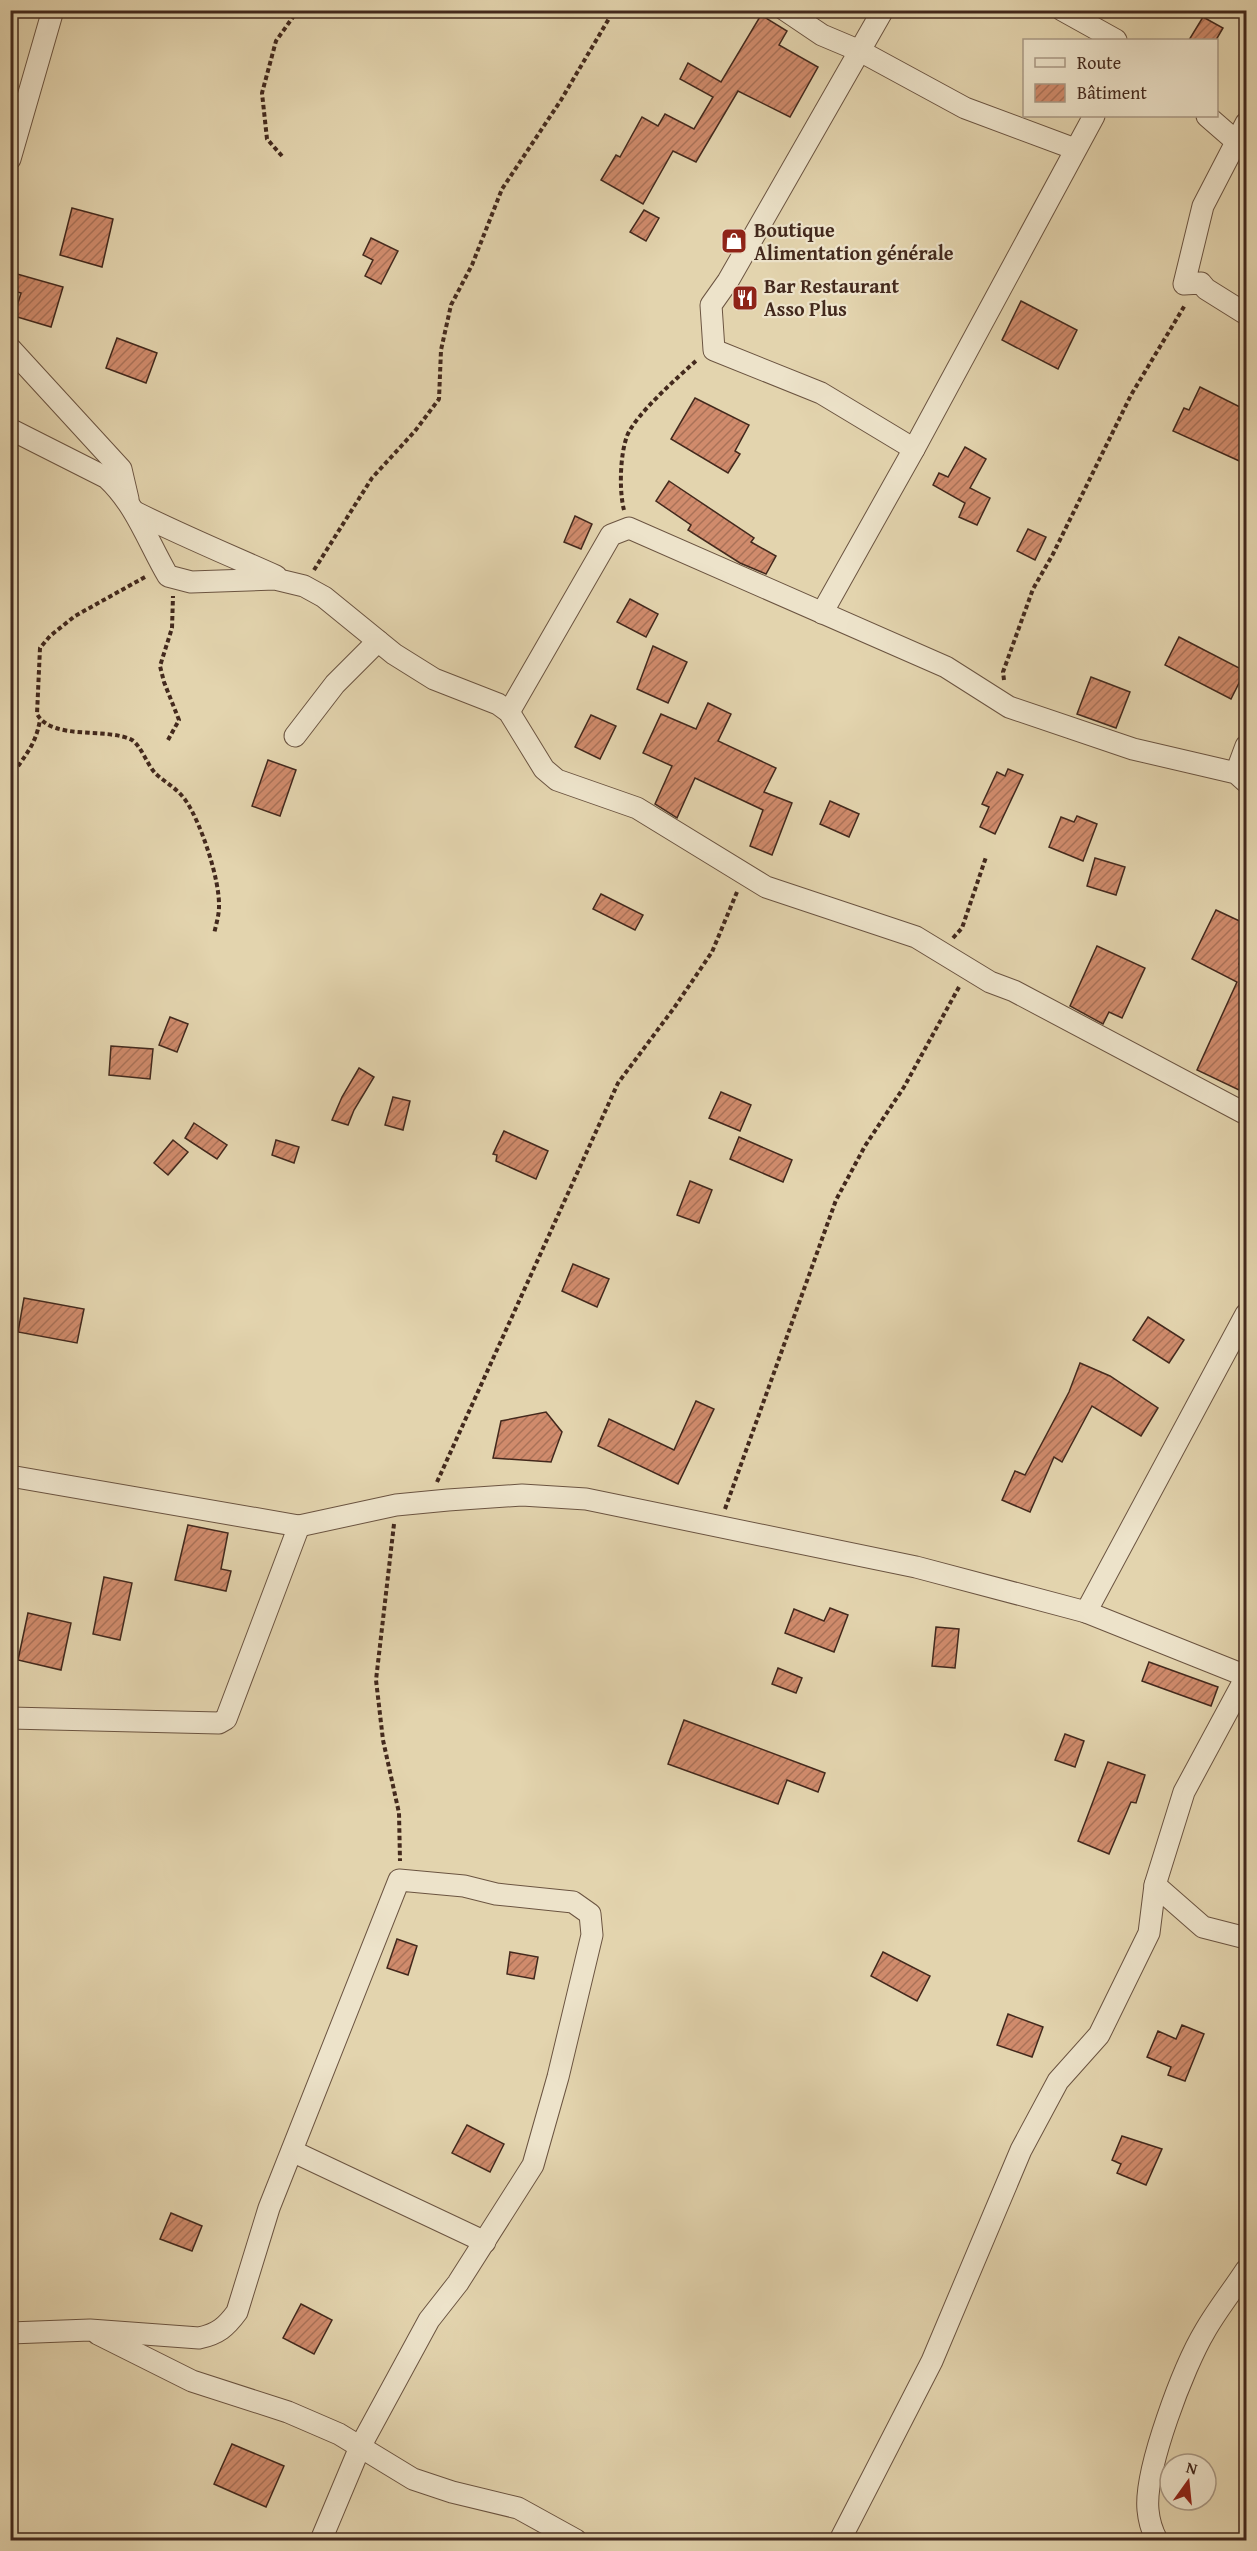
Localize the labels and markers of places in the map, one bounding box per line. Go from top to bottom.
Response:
place label: Boutique Alimentation générale [754,215,954,267]
shop icon: Boutique Alimentation générale [719,226,749,256]
place label: Bar Restaurant Asso Plus [764,271,899,323]
restaurant icon: Bar Restaurant Asso Plus [730,283,760,313]

